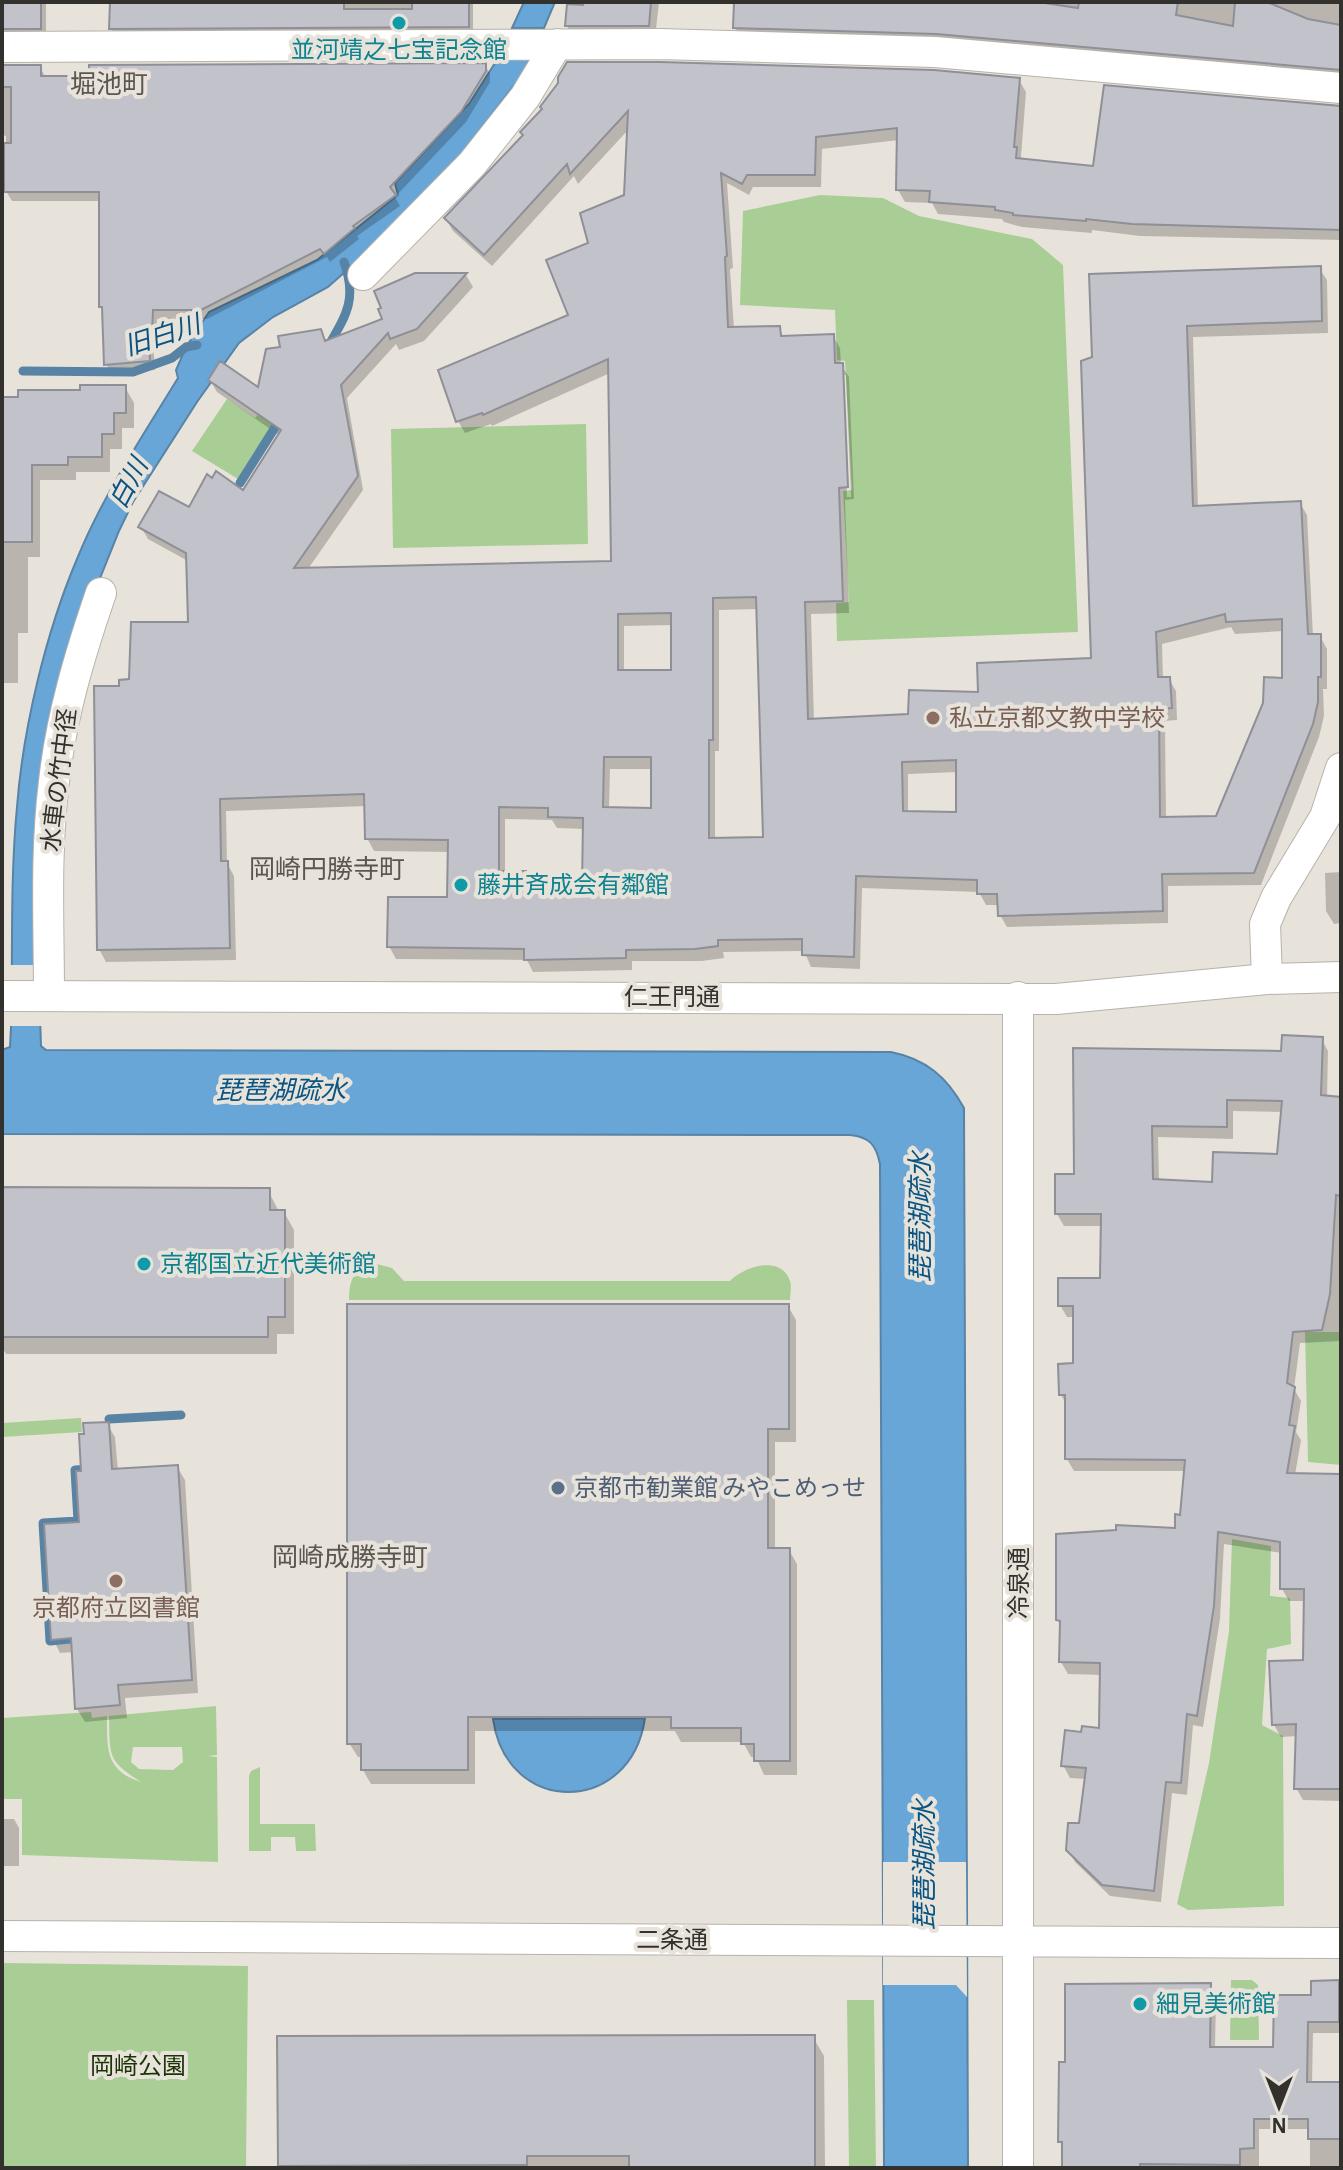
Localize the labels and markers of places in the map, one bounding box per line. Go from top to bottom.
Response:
marker: 並河靖之七宝記念館 [390,14,408,32]
place label: 並河靖之七宝記念館 [291,37,507,63]
place label: 私立京都文教中学校 [949,705,1165,731]
marker: 私立京都文教中学校 [924,709,942,727]
place label: 藤井斉成会有鄰館 [477,872,669,898]
marker: 藤井斉成会有鄰館 [452,876,470,894]
place label: 京都国立近代美術館 [160,1251,376,1277]
marker: 京都国立近代美術館 [135,1255,153,1273]
place label: 京都市勧業館 みやこめっせ [574,1475,866,1501]
marker: 京都市勧業館 みやこめっせ [549,1479,567,1497]
marker: 京都府立図書館 [107,1572,125,1590]
place label: 京都府立図書館 [32,1595,200,1621]
place label: 細見美術館 [1156,1991,1276,2017]
marker: 細見美術館 [1131,1995,1149,2013]

